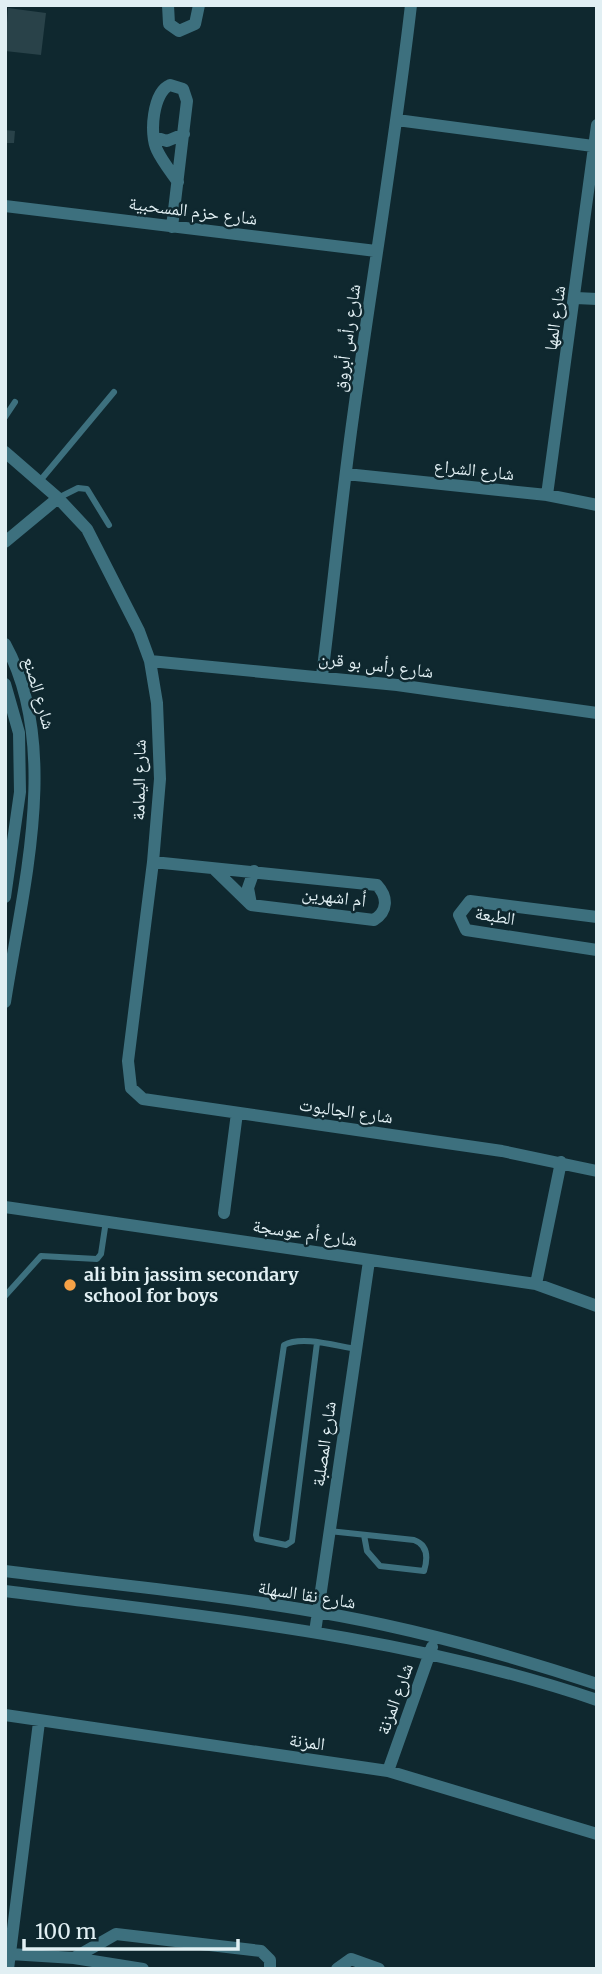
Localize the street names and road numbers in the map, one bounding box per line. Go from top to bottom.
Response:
street label: شارع حزم المسحبية [127,191,259,231]
street label: شارع رأس أبروق [328,282,365,393]
street label: شارع المها [539,284,570,352]
street label: شارع الشراع [433,454,516,485]
street label: شارع رأس بو قرن [317,646,435,683]
street label: شارع الصنع [17,654,61,732]
street label: شارع اليمامة [126,739,151,821]
street label: أم اشهرين [301,881,367,913]
street label: الطبعة [473,901,517,930]
street label: شارع الجالبوت [298,1093,394,1128]
street label: شارع أم عوسجة [251,1214,359,1252]
street label: شارع المصلبة [306,1400,341,1488]
street label: شارع نقا السهلة [257,1575,358,1614]
street label: شارع المزنة [371,1660,418,1738]
street label: المزنة [288,1728,326,1755]

